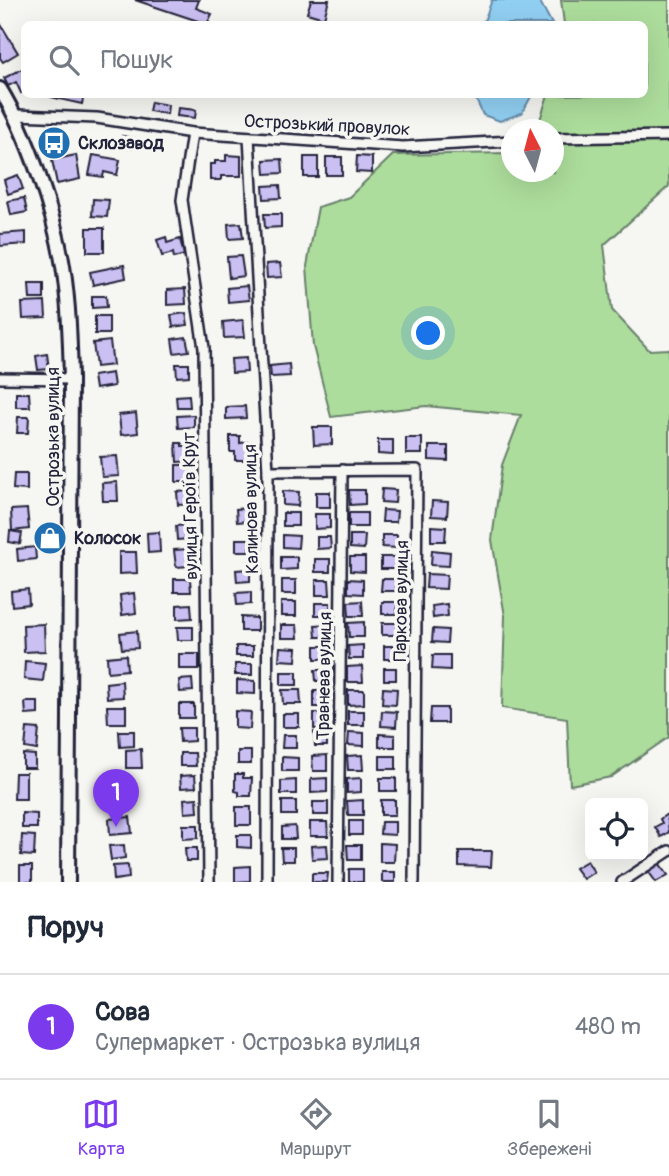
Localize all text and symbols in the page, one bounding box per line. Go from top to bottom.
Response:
search box [21,21,648,98]
icon: search [45,41,83,79]
text: Пошук [101,44,174,76]
street label: Острозький провулок [243,110,411,141]
north arrow [501,119,564,182]
bus stop icon: Склозавод [35,124,73,162]
place label: Склозавод [78,132,164,155]
your location [411,316,445,350]
street label: Острозька вулиця [42,367,65,507]
street label: вулиця Героїв Крут [178,432,203,580]
street label: Калинова вулиця [239,444,264,574]
shop icon: Колосок [31,519,69,557]
place label: Колосок [74,527,141,550]
street label: Паркова вулиця [389,540,414,662]
street label: Травнева вулиця [312,612,337,740]
pin: 1 [93,769,139,827]
map controls [585,798,648,861]
button: locate [585,798,648,861]
text: Поруч [28,909,104,946]
text: Сова [95,996,150,1028]
text: 1 [47,1012,56,1041]
text: 480 m [575,1012,641,1041]
text: Супермаркет · Острозька вулиця [95,1028,420,1057]
tab: Карта [78,1095,125,1161]
tab: Маршрут [280,1095,352,1161]
tab: Збережені [507,1095,591,1161]

